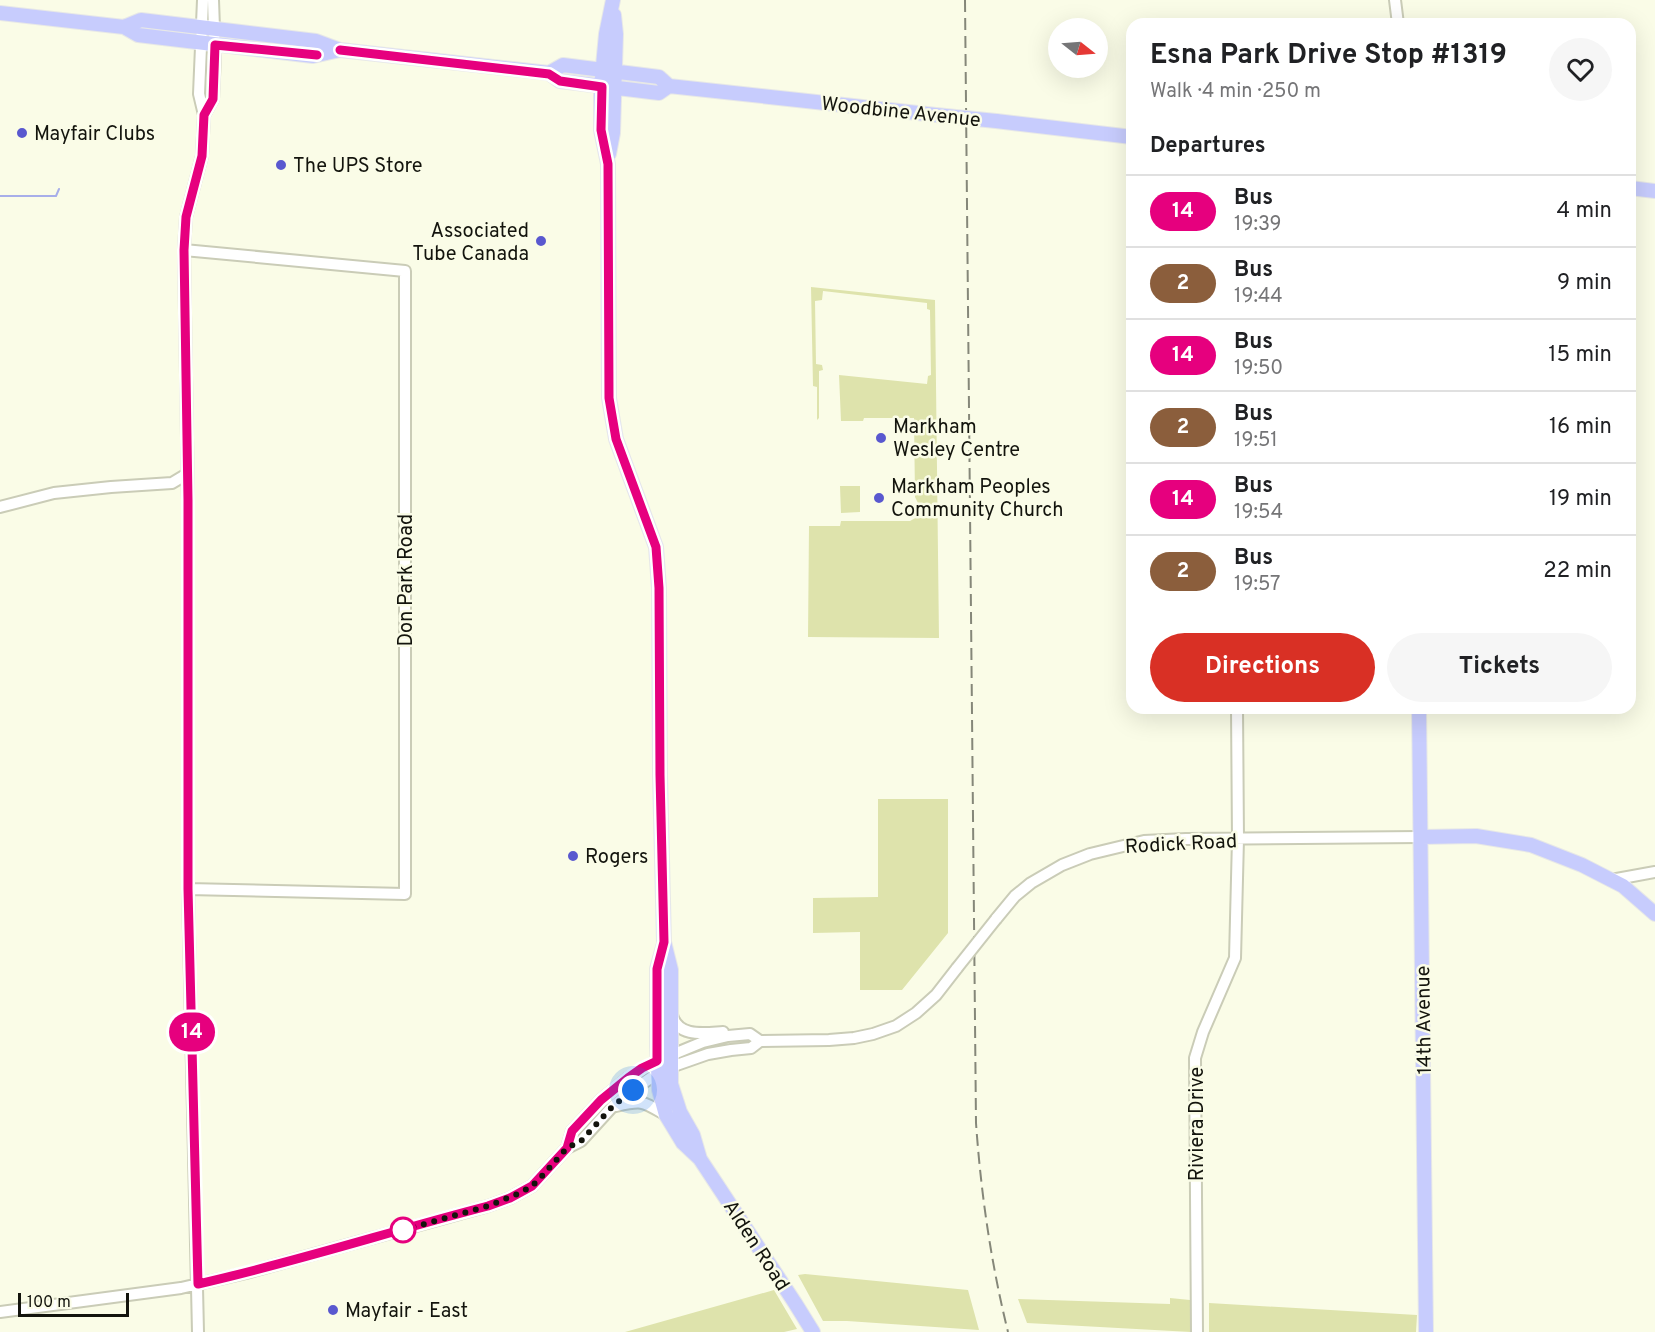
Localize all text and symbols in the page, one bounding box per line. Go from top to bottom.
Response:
north arrow [1048,18,1108,78]
map controls [1048,18,1108,78]
text: Esna Park Drive Stop #1319 [1150,38,1507,74]
button: heart [1549,38,1612,101]
text: Walk · 4 min · 250 m [1150,79,1321,105]
street label: Woodbine Avenue [820,92,982,134]
place label: Mayfair Clubs [34,122,155,148]
marker: Mayfair Clubs [15,126,29,140]
text: Departures [1150,133,1266,160]
place label: The UPS Store [293,154,423,180]
marker: The UPS Store [274,158,288,172]
text: Bus [1234,185,1273,212]
text: 14 [1172,198,1194,225]
text: 4 min [1557,198,1612,225]
text: 19:39 [1234,212,1281,238]
place label: Associated Tube Canada [412,219,529,268]
marker: Associated Tube Canada [534,234,548,248]
text: Bus [1234,257,1273,284]
text: 2 [1177,270,1189,297]
text: 9 min [1557,270,1612,297]
text: 19:44 [1234,284,1283,310]
text: Bus [1234,329,1273,356]
text: 14 [1172,342,1194,369]
text: 15 min [1548,342,1612,369]
text: 19:50 [1234,356,1283,382]
text: Bus [1234,401,1273,428]
text: 2 [1177,414,1189,441]
text: 16 min [1549,414,1612,441]
place label: Markham Wesley Centre [893,415,1020,464]
text: 19:51 [1234,428,1278,454]
marker: Markham Wesley Centre [874,431,888,445]
text: Bus [1234,473,1273,500]
place label: Markham Peoples Community Church [891,475,1064,524]
text: 14 [1172,486,1194,513]
text: 19 min [1549,486,1612,513]
marker: Markham Peoples Community Church [872,491,886,505]
text: 19:54 [1234,500,1283,526]
street label: Don Park Road [394,514,420,646]
text: Bus [1234,545,1273,572]
text: 2 [1177,558,1189,585]
text: 22 min [1543,558,1612,585]
text: 19:57 [1234,572,1281,598]
button: Directions [1150,633,1375,702]
button: Tickets [1387,633,1612,702]
street label: Rodick Road [1124,829,1238,861]
place label: Rogers [585,845,648,871]
marker: Rogers [566,849,580,863]
street label: 14th Avenue [1411,965,1439,1075]
line badge: 14 [165,1012,219,1052]
text: 14 [181,1019,203,1046]
street label: Riviera Drive [1185,1067,1211,1181]
your location [618,1075,648,1105]
street label: Alden Road [716,1196,794,1296]
unlabelled marker [390,1217,416,1243]
scale bar [18,1290,129,1318]
text: 100 m [27,1293,71,1313]
place label: Mayfair - East [345,1299,468,1325]
marker: Mayfair - East [326,1303,340,1317]

